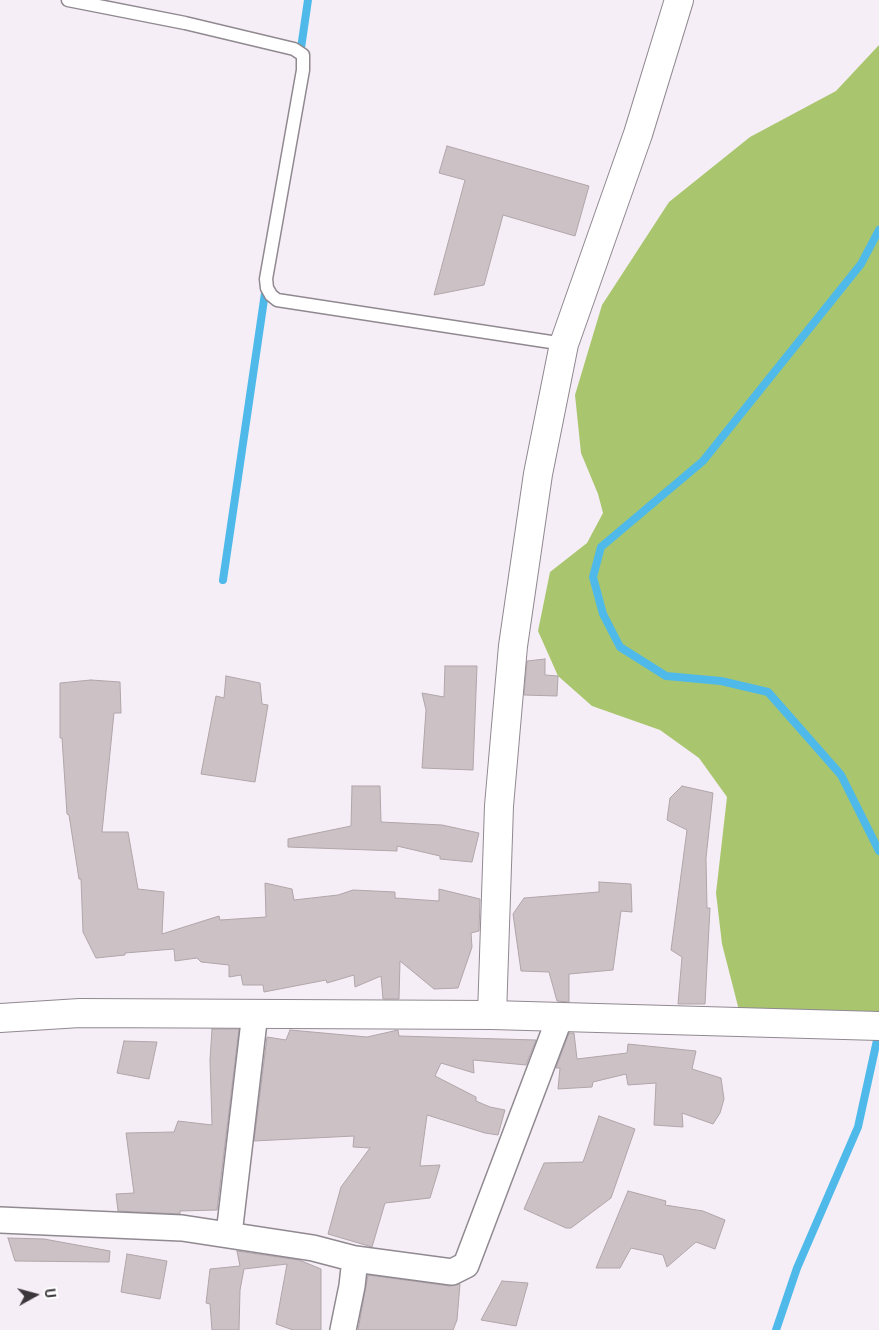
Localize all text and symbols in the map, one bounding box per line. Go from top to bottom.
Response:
north arrow [10,1270,60,1320]
text: U [41,1288,58,1299]

